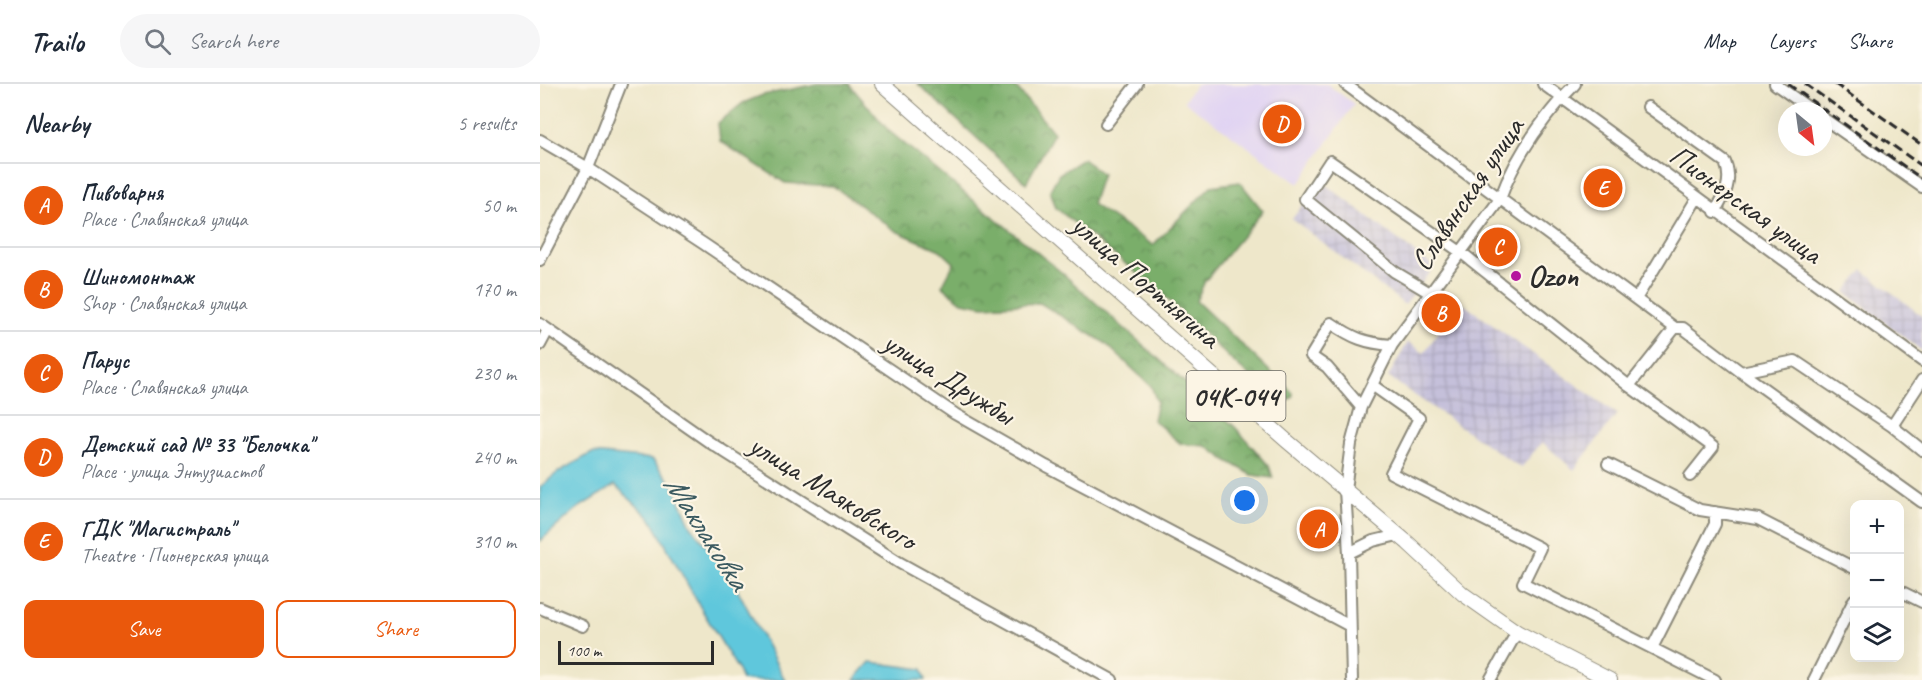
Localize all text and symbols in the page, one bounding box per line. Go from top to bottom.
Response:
search box [120,14,540,68]
text: Trailo [30,24,84,59]
icon: search [141,25,174,58]
text: Search here [189,27,278,55]
text: Map [1703,28,1736,54]
text: Layers [1769,28,1815,54]
text: Share [1848,28,1892,54]
pin: D [1262,102,1302,147]
north arrow [1778,102,1832,156]
text: Nearby [24,107,89,140]
street label: Славянская улица [1402,109,1533,278]
text: 5 results [457,111,516,136]
street label: Пионерская улица [1662,136,1831,273]
pin: E [1584,166,1622,210]
text: Пивоварня [81,179,163,207]
text: A [38,193,49,218]
text: 50 m [482,193,516,218]
street label: улица Портнягина [1062,204,1230,357]
text: Place · Славянская улица [81,207,247,232]
pin: C [1478,224,1518,270]
place label: Ozon [1528,257,1579,295]
text: Шиномонтаж [81,263,194,291]
marker: Ozon [1509,269,1523,283]
text: B [38,277,49,302]
text: 170 m [473,277,516,302]
pin: B [1422,290,1460,336]
text: Shop · Славянская улица [81,291,246,316]
street label: улица Дружбы [874,322,1024,435]
text: Парус [81,347,129,375]
text: C [39,361,48,386]
text: 230 m [473,361,516,386]
road number: 04К-044 [1186,371,1286,421]
text: Place · Славянская улица [81,375,247,400]
street label: улица Маяковского [740,424,927,560]
text: Детский сад № 33 "Белочка" [81,431,314,459]
text: D [38,445,49,470]
text: 240 m [473,445,516,470]
text: Place · улица Энтузиастов [81,459,262,484]
water label: Маклаковка [655,467,761,600]
your location [1230,486,1259,515]
map controls [1850,500,1904,662]
button: + [1850,500,1904,554]
pin: A [1300,506,1338,552]
text: ГДК "Магистраль" [81,515,235,543]
text: E [38,529,49,554]
text: 310 m [473,529,516,554]
text: Theatre · Пионерская улица [81,543,268,568]
button: − [1850,554,1904,608]
button: Save [24,600,264,658]
button: Share [276,600,516,658]
button: layers [1850,608,1904,662]
scale bar [558,638,714,666]
text: 100 m [567,641,601,661]

